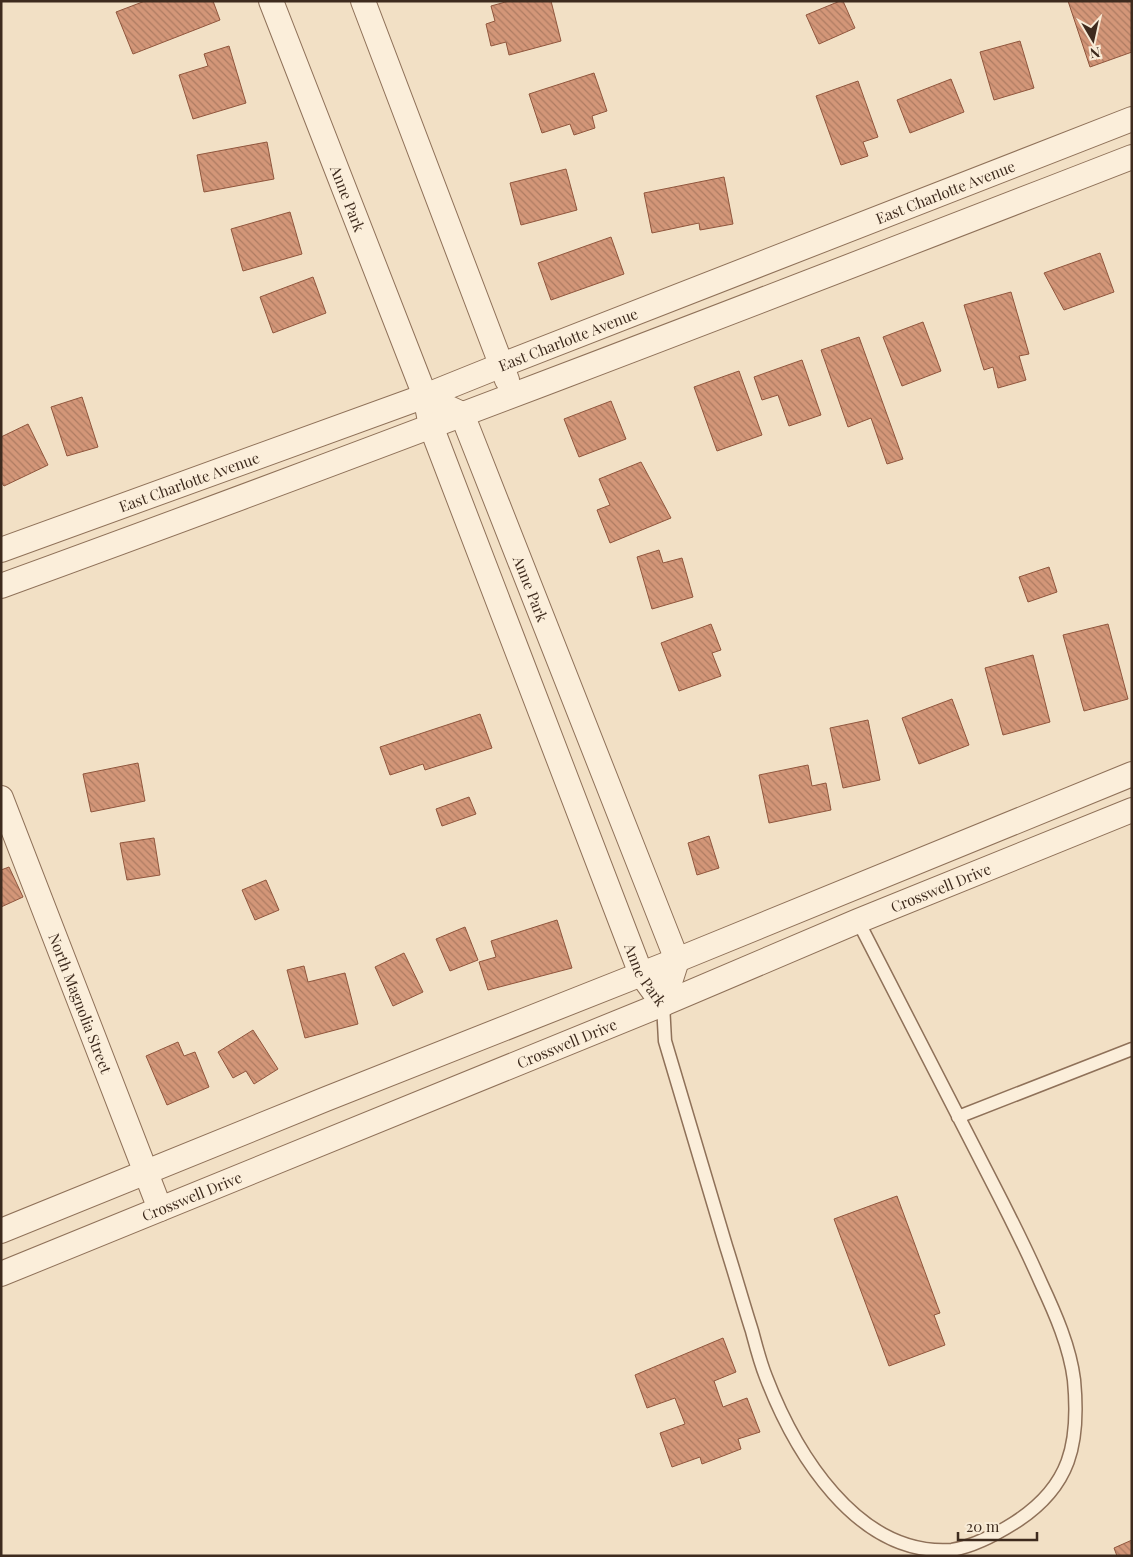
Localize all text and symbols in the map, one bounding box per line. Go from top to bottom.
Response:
north arrow [1068,15,1118,65]
text: N [1089,43,1102,64]
street label: East Charlotte Avenue [873,156,1018,228]
street label: Anne Park [326,162,370,235]
street label: East Charlotte Avenue [495,303,641,375]
street label: East Charlotte Avenue [116,447,262,516]
street label: Anne Park [508,552,553,625]
street label: Crosswell Drive [887,858,994,917]
street label: North Magnolia Street [44,930,117,1077]
street label: Anne Park [620,939,672,1011]
street label: Crosswell Drive [514,1014,620,1073]
street label: Crosswell Drive [139,1167,245,1226]
scale bar [958,1510,1037,1542]
text: 20 m [966,1516,1000,1536]

